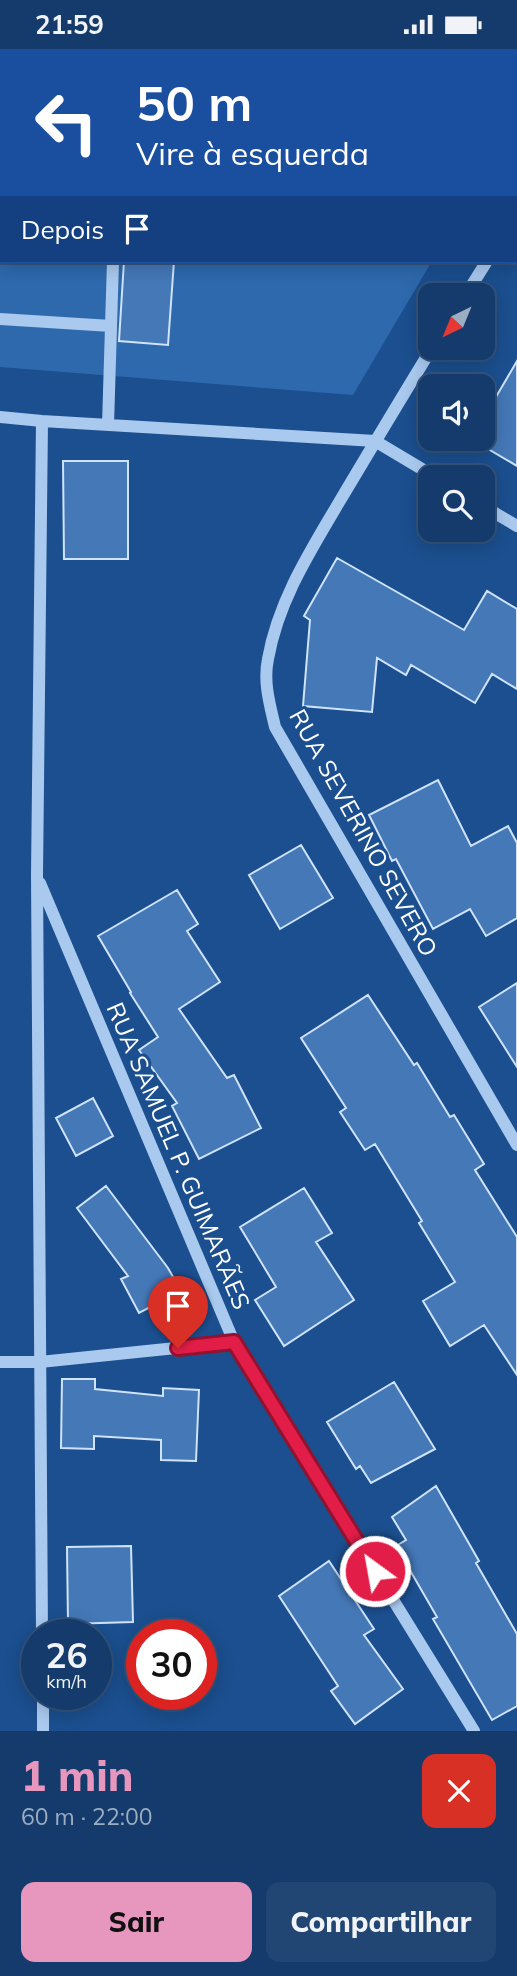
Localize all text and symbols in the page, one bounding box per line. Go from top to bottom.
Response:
text: 21:59 [35,8,104,41]
text: 50 m [136,72,252,133]
icon: left [21,77,112,168]
text: Vire à esquerda [136,133,369,173]
icon: arrive [118,210,156,248]
text: Depois [21,213,104,246]
north arrow [418,283,495,361]
map controls [418,283,495,542]
button: sound [418,374,495,451]
button: search [418,465,495,542]
street label: RUA SEVERINO SEVERO [283,704,444,961]
street label: RUA SAMUEL P. GUIMARÃES [101,998,257,1314]
pin [148,1276,208,1348]
icon: arrive [159,1287,197,1325]
position arrow [338,1534,412,1608]
speed limit sign: 30 [126,1619,217,1710]
text: 26 [45,1633,88,1677]
text: km/h [46,1670,87,1693]
text: 1 min [21,1749,134,1802]
button: close [422,1754,496,1828]
text: 60 m · 22:00 [21,1802,153,1831]
button: Sair [21,1882,252,1962]
button: Compartilhar [266,1882,496,1962]

